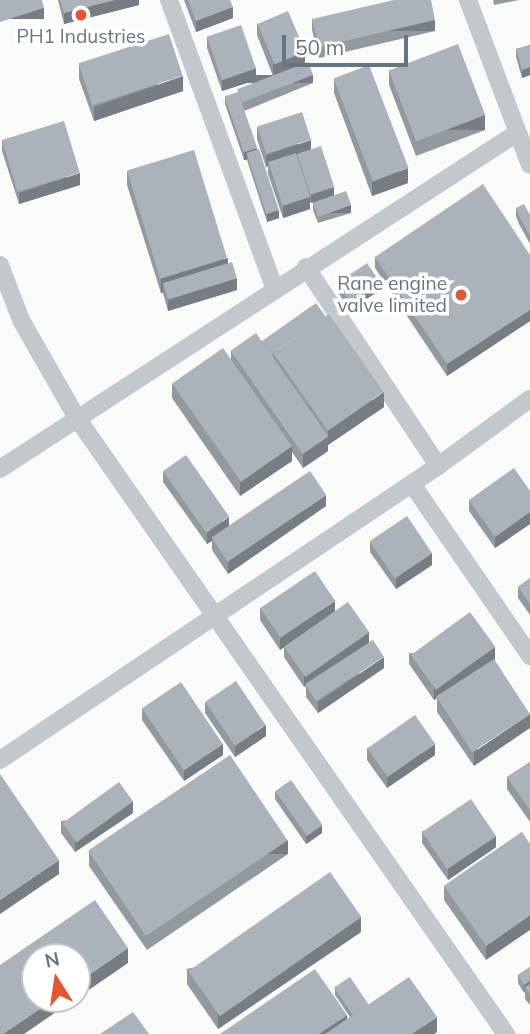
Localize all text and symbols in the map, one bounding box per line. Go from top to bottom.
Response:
marker: PH1 Industries [73,7,89,23]
scale bar [285,21,411,65]
place label: PH1 Industries [17,26,145,48]
text: 50 m [295,34,344,60]
place label: Rane engine valve limited [337,273,447,317]
marker: Rane engine valve limited [453,287,469,303]
north arrow [21,943,91,1013]
text: N [43,946,62,973]

